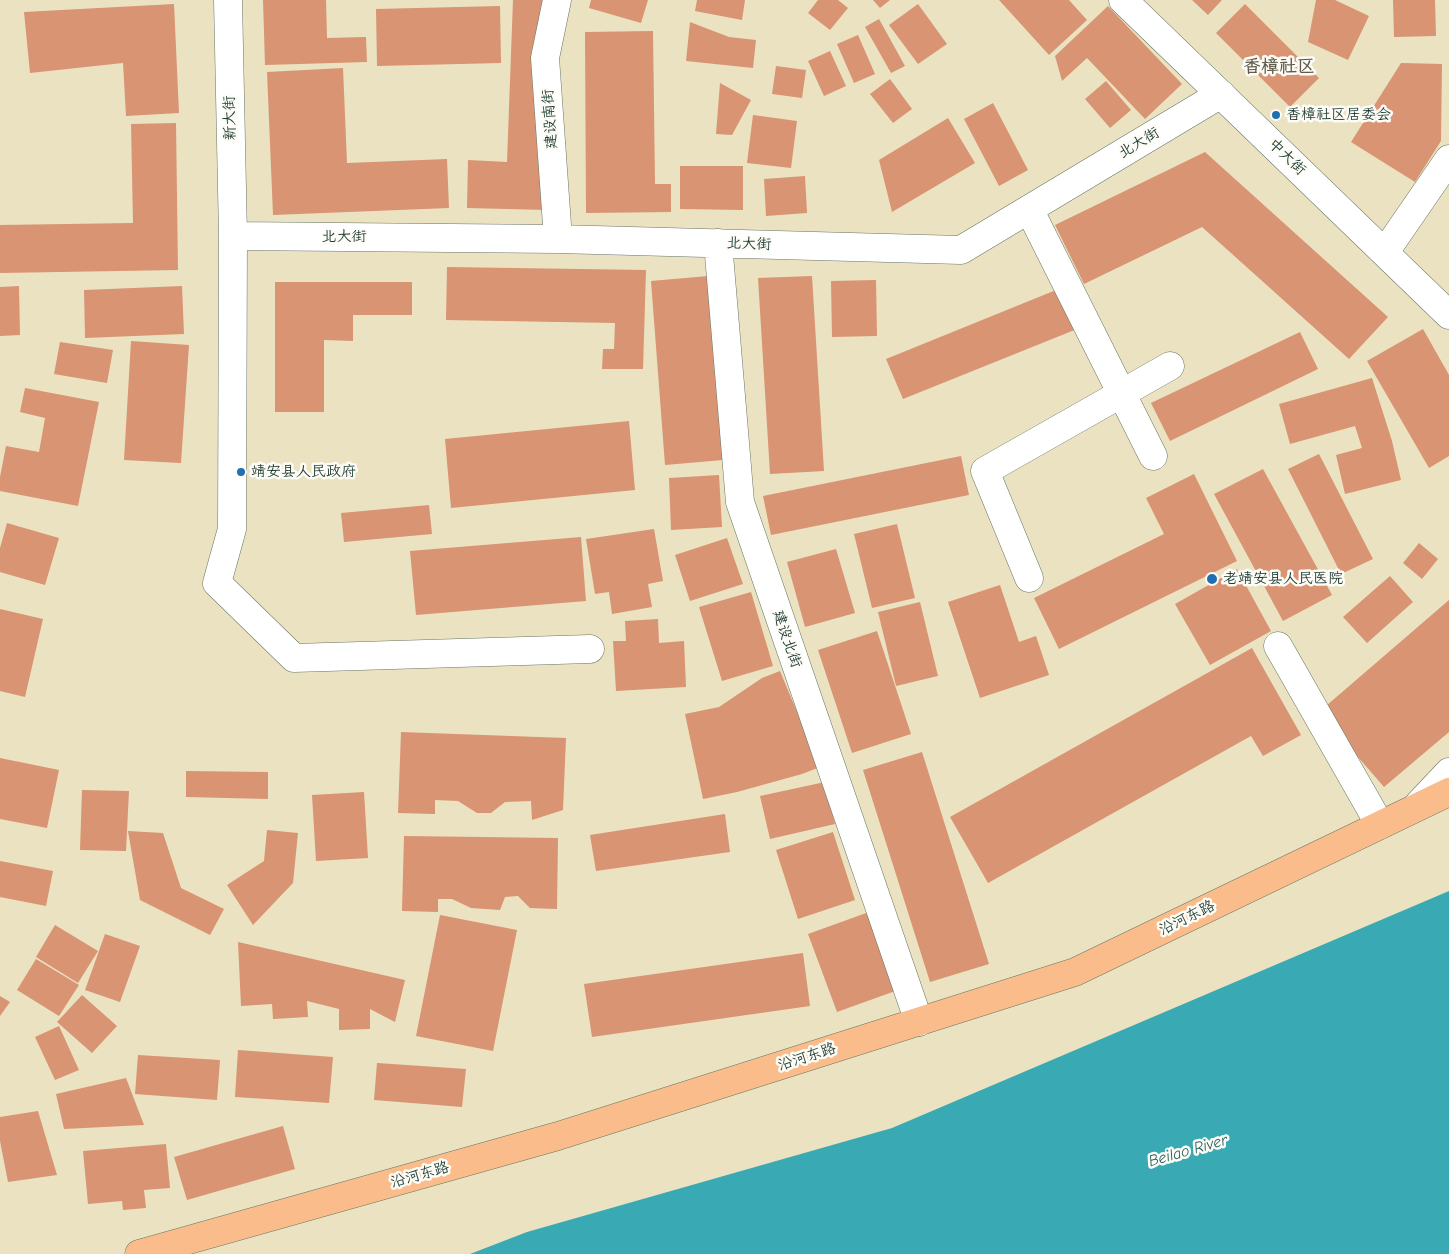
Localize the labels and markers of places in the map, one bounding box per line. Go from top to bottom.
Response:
place label: 香樟社区居委会 [1286,106,1391,124]
marker: 香樟社区居委会 [1270,109,1282,121]
place label: 靖安县人民政府 [251,463,356,481]
marker: 靖安县人民政府 [235,466,247,478]
place label: 老靖安县人民医院 [1223,570,1343,588]
marker: 老靖安县人民医院 [1205,572,1219,586]

